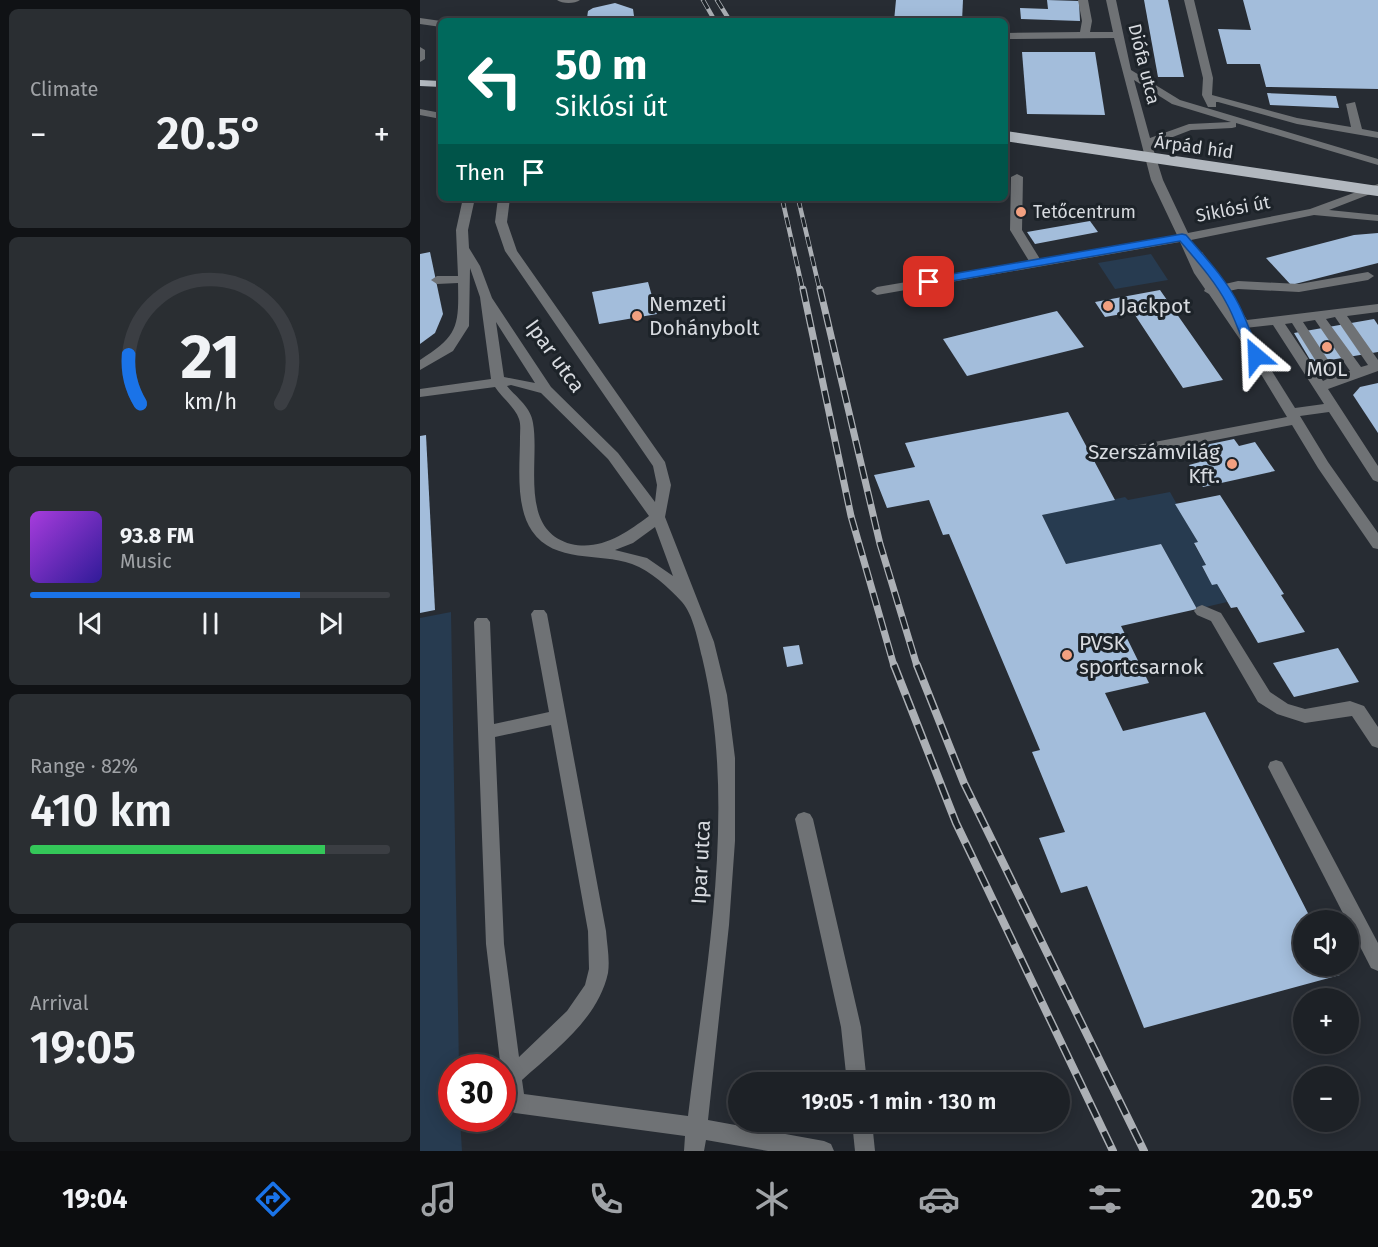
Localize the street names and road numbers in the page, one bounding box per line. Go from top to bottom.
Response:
street label: Diófa utca [1123,21,1165,107]
street label: Árpád híd [1153,130,1235,163]
street label: Siklósi út [1194,191,1272,227]
street label: Ipar utca [520,314,590,398]
street label: Ipar utca [686,819,716,905]

